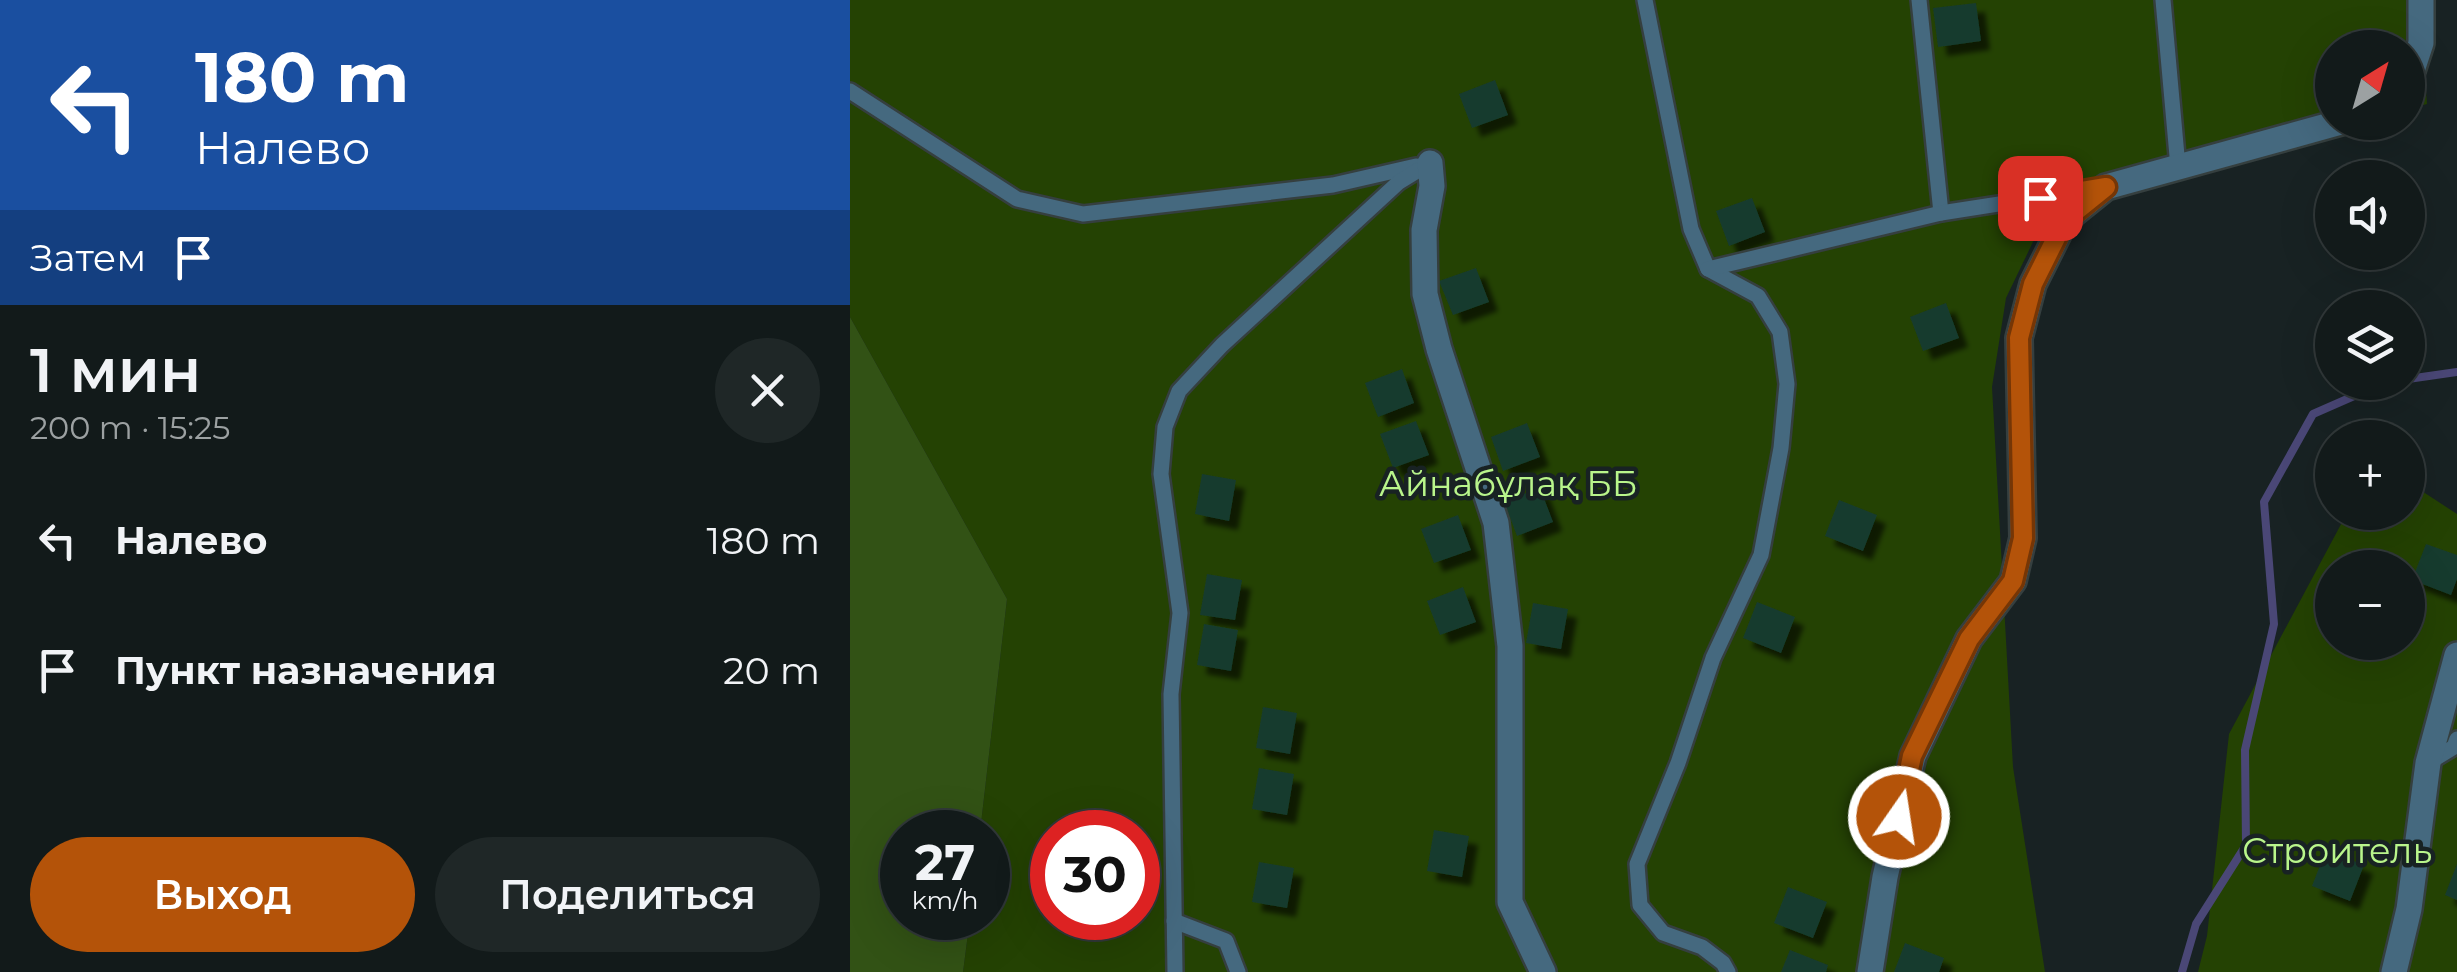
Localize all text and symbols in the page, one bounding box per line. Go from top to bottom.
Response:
north arrow [2315,30,2425,140]
map controls [2315,30,2425,660]
text: 180 m [195,34,409,120]
icon: left [30,40,160,170]
text: Налево [195,120,370,175]
pin [1998,156,2083,241]
button: sound [2315,160,2425,270]
icon: arrive [2013,171,2068,226]
icon: arrive [166,230,221,285]
text: Затем [30,234,146,281]
button: layers [2315,290,2425,400]
text: 1 мин [30,334,201,407]
button: close [715,338,820,443]
text: 200 m · 15:25 [30,408,230,447]
button: + [2315,420,2425,530]
park label: Айнабұлақ ББ [1379,462,1637,505]
icon: left [30,513,85,568]
text: Налево [115,517,267,564]
text: 180 m [707,517,820,564]
button: − [2315,550,2425,660]
icon: arrive [30,643,85,698]
text: Пункт назначения [115,647,497,694]
text: 20 m [723,647,820,694]
position arrow [1847,765,1951,869]
speed limit sign: 30 [1030,810,1160,940]
park label: Строитель [2242,829,2432,872]
text: 27 [915,832,975,893]
button: Выход [30,837,415,952]
button: Поделиться [435,837,820,952]
text: km/h [912,885,978,915]

